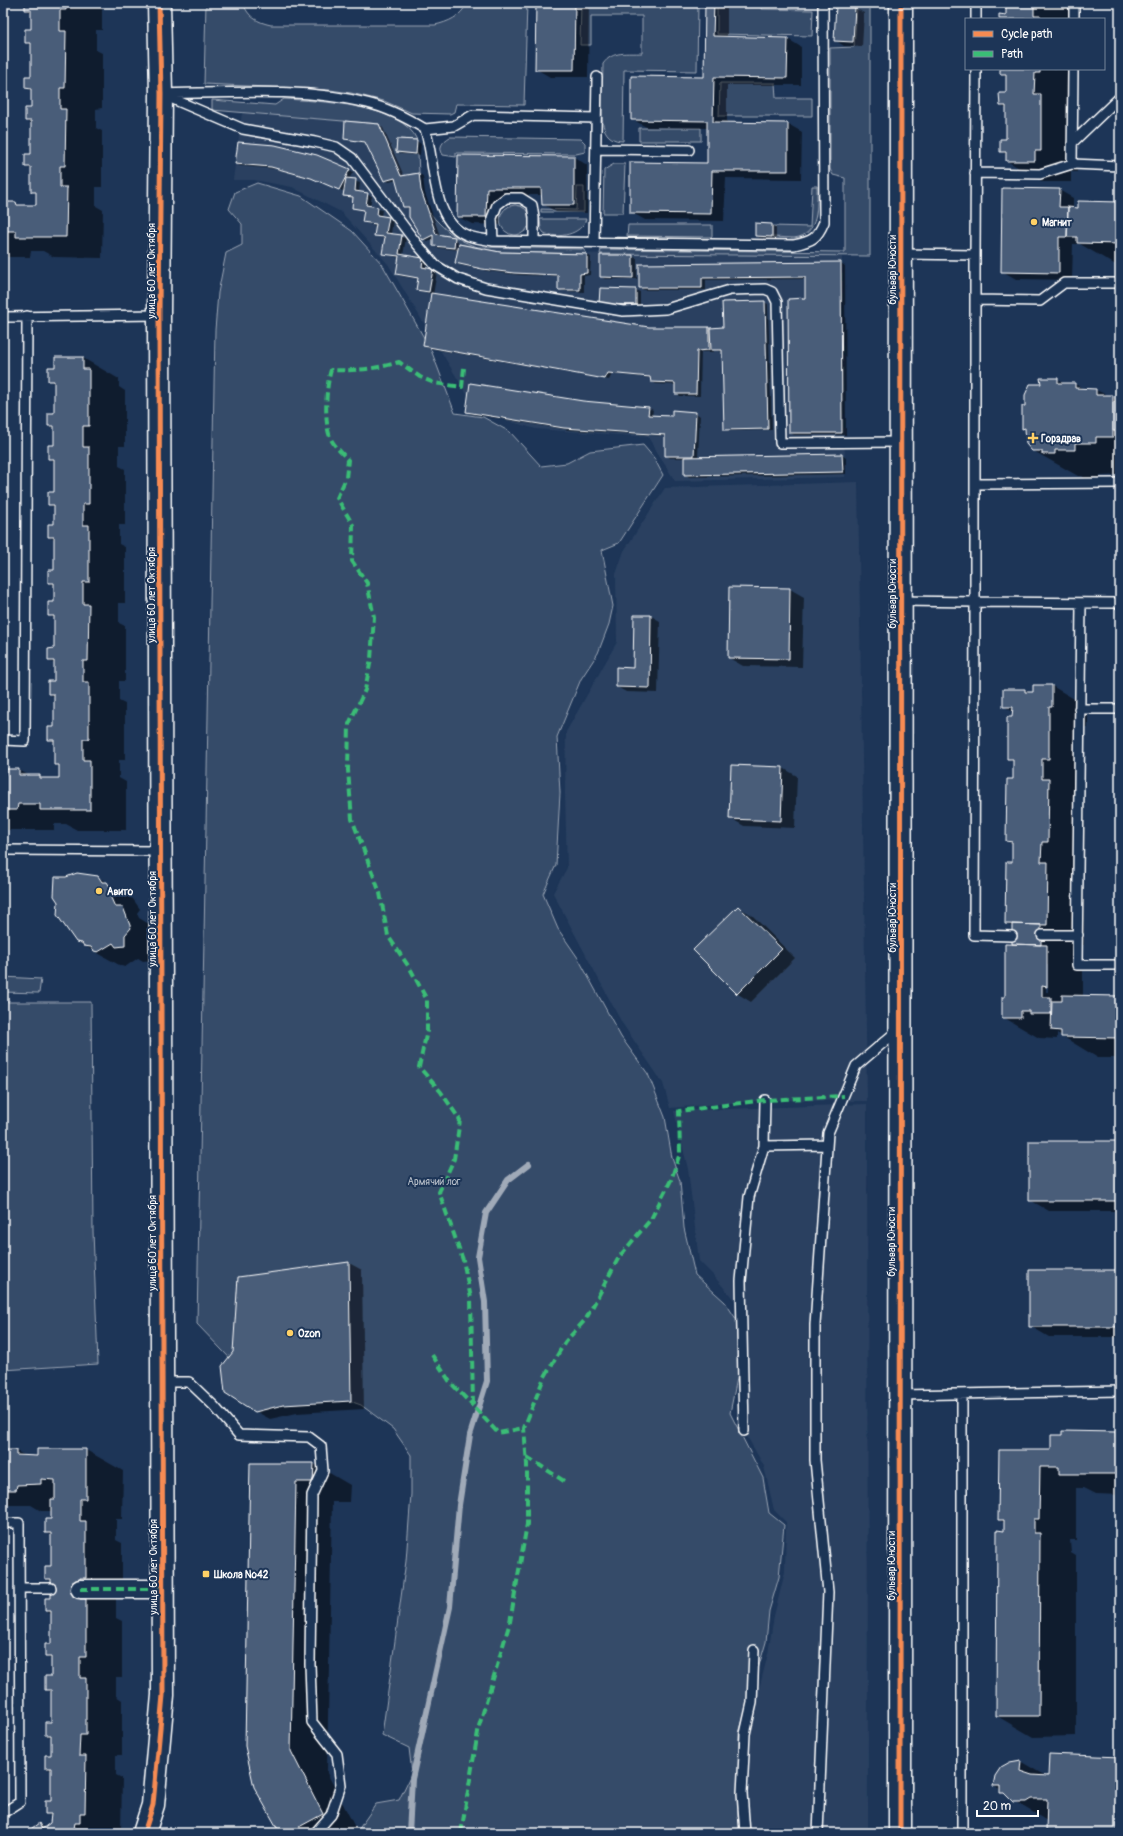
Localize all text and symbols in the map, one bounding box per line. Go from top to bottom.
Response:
legend [965,18,1105,70]
text: Cycle path [1001,27,1053,42]
text: Path [1001,47,1023,62]
marker: Магнит [1029,217,1039,227]
place label: Магнит [1042,217,1073,229]
street label: улица 60 лет Октября [146,223,158,320]
street label: бульвар Юности [887,235,899,305]
marker: Горздрав [1028,433,1038,443]
place label: Горздрав [1041,433,1081,445]
street label: улица 60 лет Октября [146,547,158,644]
street label: бульвар Юности [887,559,899,629]
street label: улица 60 лет Октября [147,871,159,968]
street label: бульвар Юности [887,883,899,953]
marker: Авито [94,886,104,896]
place label: Авито [107,886,134,898]
park label: Армячий лог [407,1176,461,1188]
street label: улица 60 лет Октября [147,1195,159,1292]
street label: бульвар Юности [886,1207,898,1277]
marker: Ozon [285,1328,295,1338]
place label: Ozon [298,1328,321,1340]
street label: улица 60 лет Октября [148,1519,160,1616]
street label: бульвар Юности [886,1531,898,1601]
marker: Школа №42 [201,1569,211,1579]
place label: Школа №42 [213,1569,269,1581]
scale bar [977,1792,1038,1818]
text: 20 m [983,1799,1012,1814]

